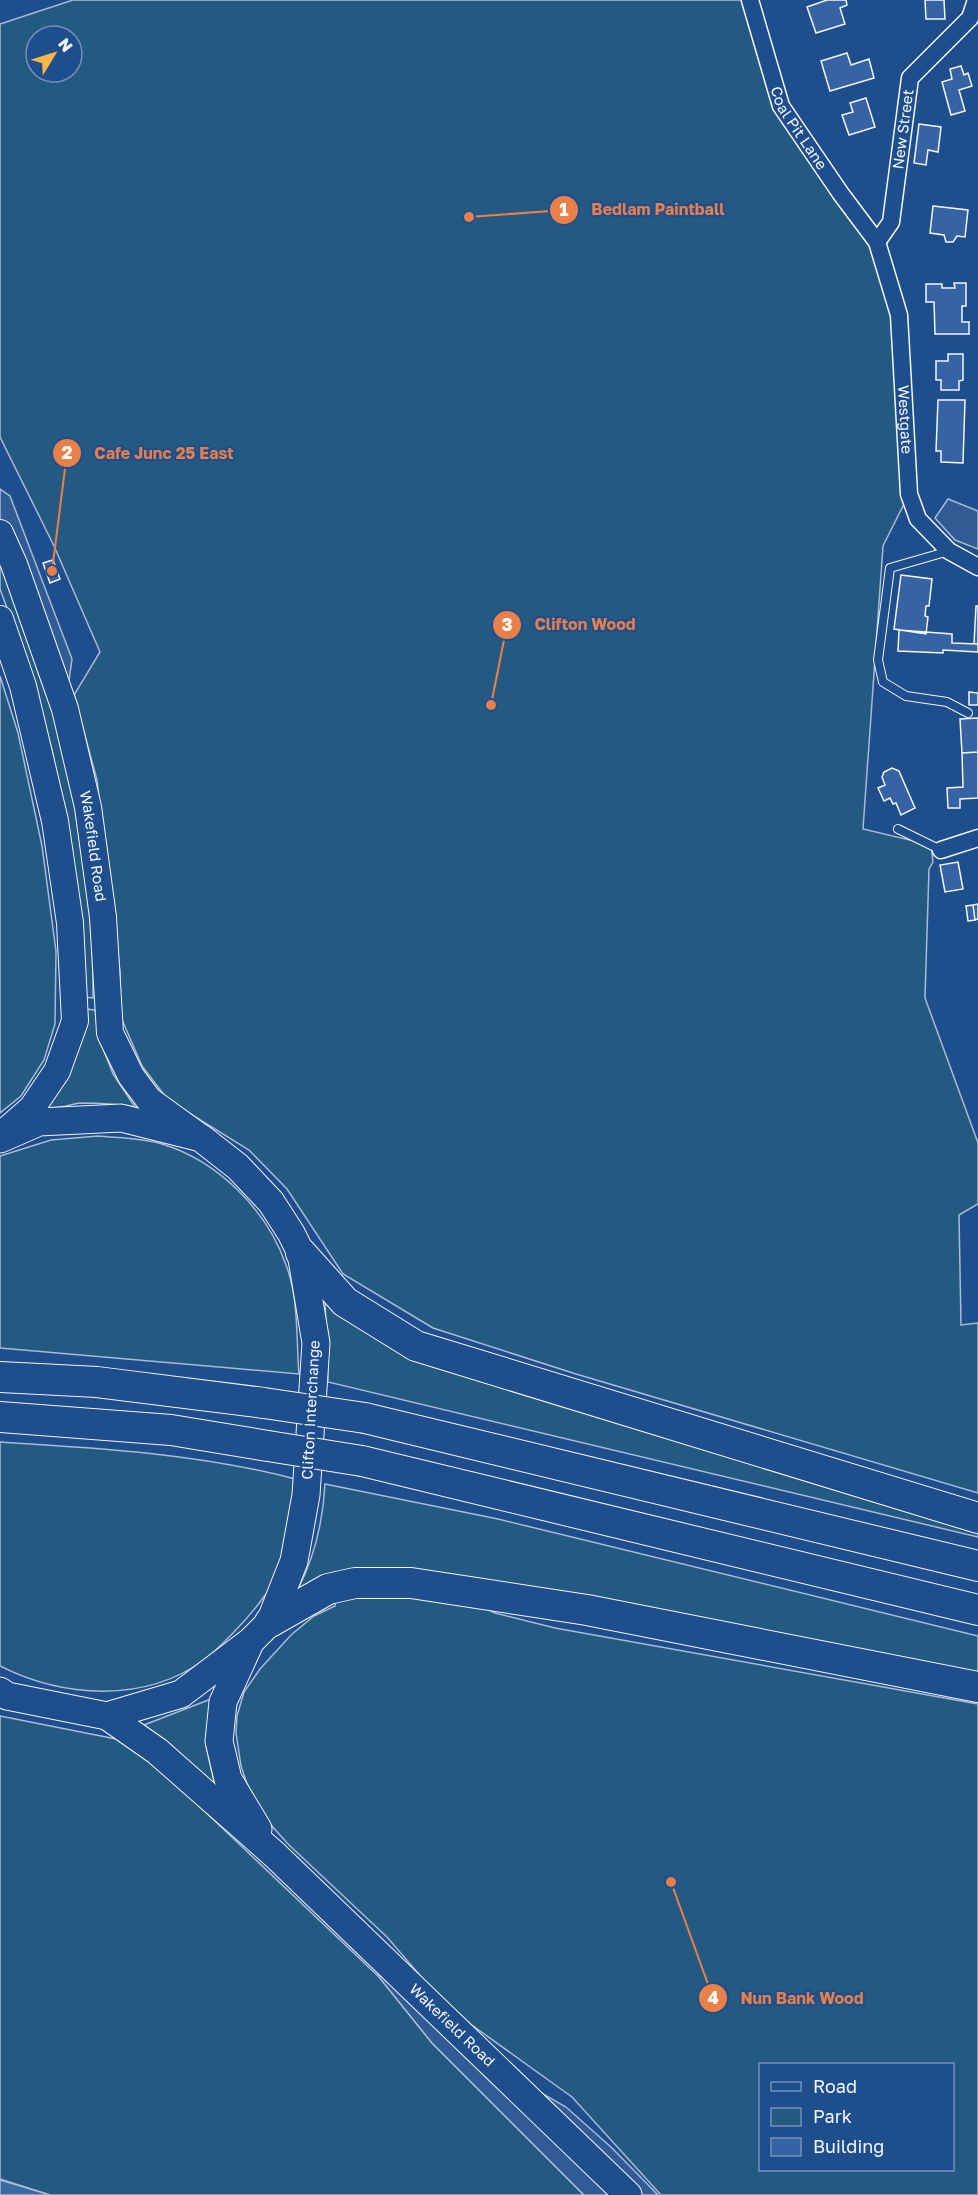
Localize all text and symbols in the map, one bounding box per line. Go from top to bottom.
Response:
north arrow [24,24,84,84]
text: N [54,34,77,56]
street label: Coal Pit Lane [768,84,832,173]
street label: New Street [888,88,916,170]
callout: Bedlam Paintball [549,193,736,227]
text: 1 [559,198,569,220]
text: Bedlam Paintball [591,199,725,219]
street label: Westgate [895,385,917,455]
callout: Cafe Junc 25 East [52,436,246,470]
text: 2 [62,441,73,463]
text: Cafe Junc 25 East [94,443,234,463]
callout: Clifton Wood [492,608,647,642]
text: 3 [502,613,513,635]
text: Clifton Wood [534,614,636,634]
street label: Wakefield Road [77,789,111,903]
street label: Clifton Interchange [297,1339,323,1480]
street label: Wakefield Road [406,1979,499,2070]
callout: Nun Bank Wood [698,1981,875,2015]
text: 4 [707,1986,719,2008]
text: Nun Bank Wood [740,1988,864,2008]
legend [759,2063,954,2171]
text: Road [813,2075,857,2097]
text: Park [813,2105,852,2127]
text: Building [813,2135,884,2157]

